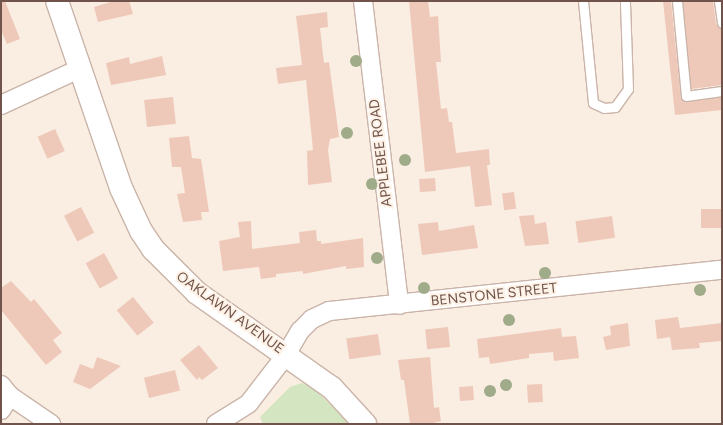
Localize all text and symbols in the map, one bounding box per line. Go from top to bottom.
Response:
street label: APPLEBEE ROAD [366,98,396,208]
street label: OAKLAWN AVENUE [173,268,287,358]
street label: BENSTONE STREET [430,280,558,310]

